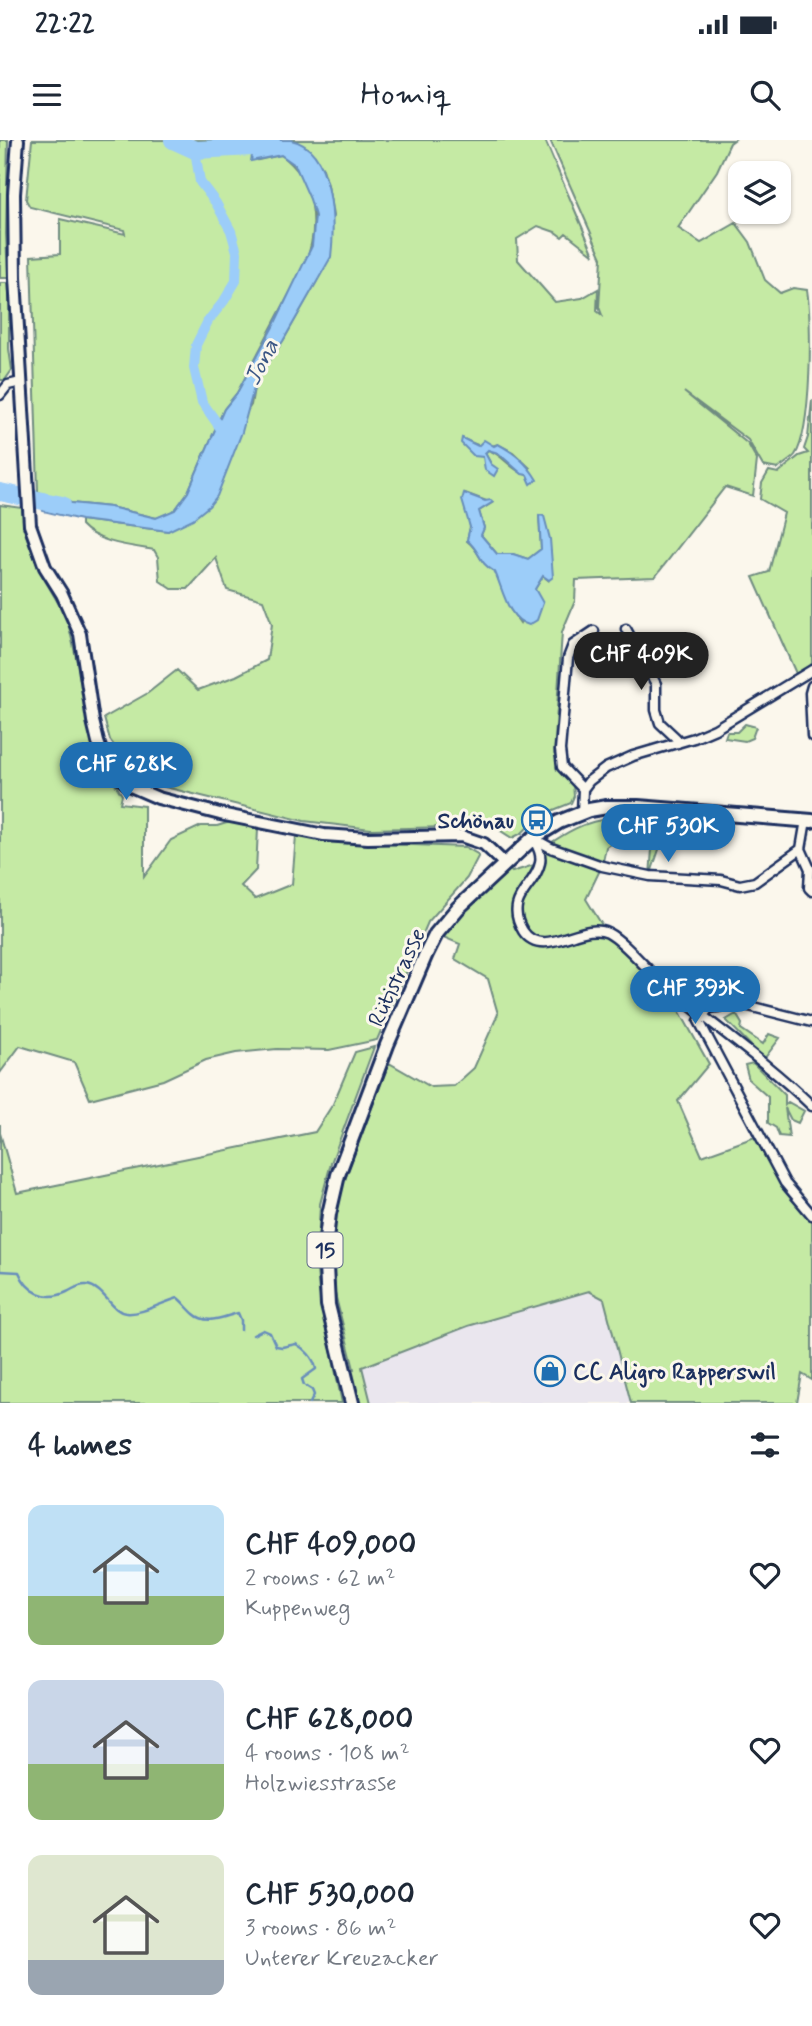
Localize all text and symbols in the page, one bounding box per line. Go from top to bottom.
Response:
text: 22:22 [35,8,95,42]
text: Homiq [360,74,452,116]
icon: menu [28,76,66,114]
icon: search [746,76,784,114]
map controls [728,161,791,224]
button: layers [728,161,791,224]
water label: Jona [238,334,287,391]
pin: CHF 409K [569,632,713,692]
text: CHF 409K [590,640,692,670]
pin: CHF 628K [54,742,198,802]
text: CHF 628K [76,750,176,780]
bus stop icon: Schönau [520,803,554,837]
pin: CHF 530K [596,804,740,864]
place label: Schönau [437,807,514,837]
text: CHF 530K [617,812,719,842]
street label: Rütistrasse [362,924,434,1032]
pin: CHF 393K [623,966,767,1026]
text: CHF 393K [646,974,744,1004]
road number: 15 [308,1232,342,1268]
shop icon: CC Aligro Rapperswil [533,1354,567,1388]
place label: CC Aligro Rapperswil [573,1358,776,1388]
text: 4 homes [28,1426,132,1465]
icon: filters [746,1426,784,1464]
text: CHF 409,000 [245,1525,416,1564]
icon: home [84,1533,168,1617]
icon: heart [746,1556,784,1594]
text: 2 rooms · 62 m² [245,1564,396,1594]
text: Kuppenweg [245,1594,350,1624]
text: CHF 628,000 [245,1700,413,1739]
icon: home [84,1708,168,1792]
icon: heart [746,1731,784,1769]
text: 4 rooms · 108 m² [245,1739,410,1769]
text: Holzwiesstrasse [245,1769,397,1799]
text: CHF 530,000 [245,1875,415,1914]
icon: home [84,1883,168,1967]
icon: heart [746,1906,784,1944]
text: 3 rooms · 86 m² [245,1914,396,1944]
text: Unterer Kreuzacker [245,1944,439,1974]

